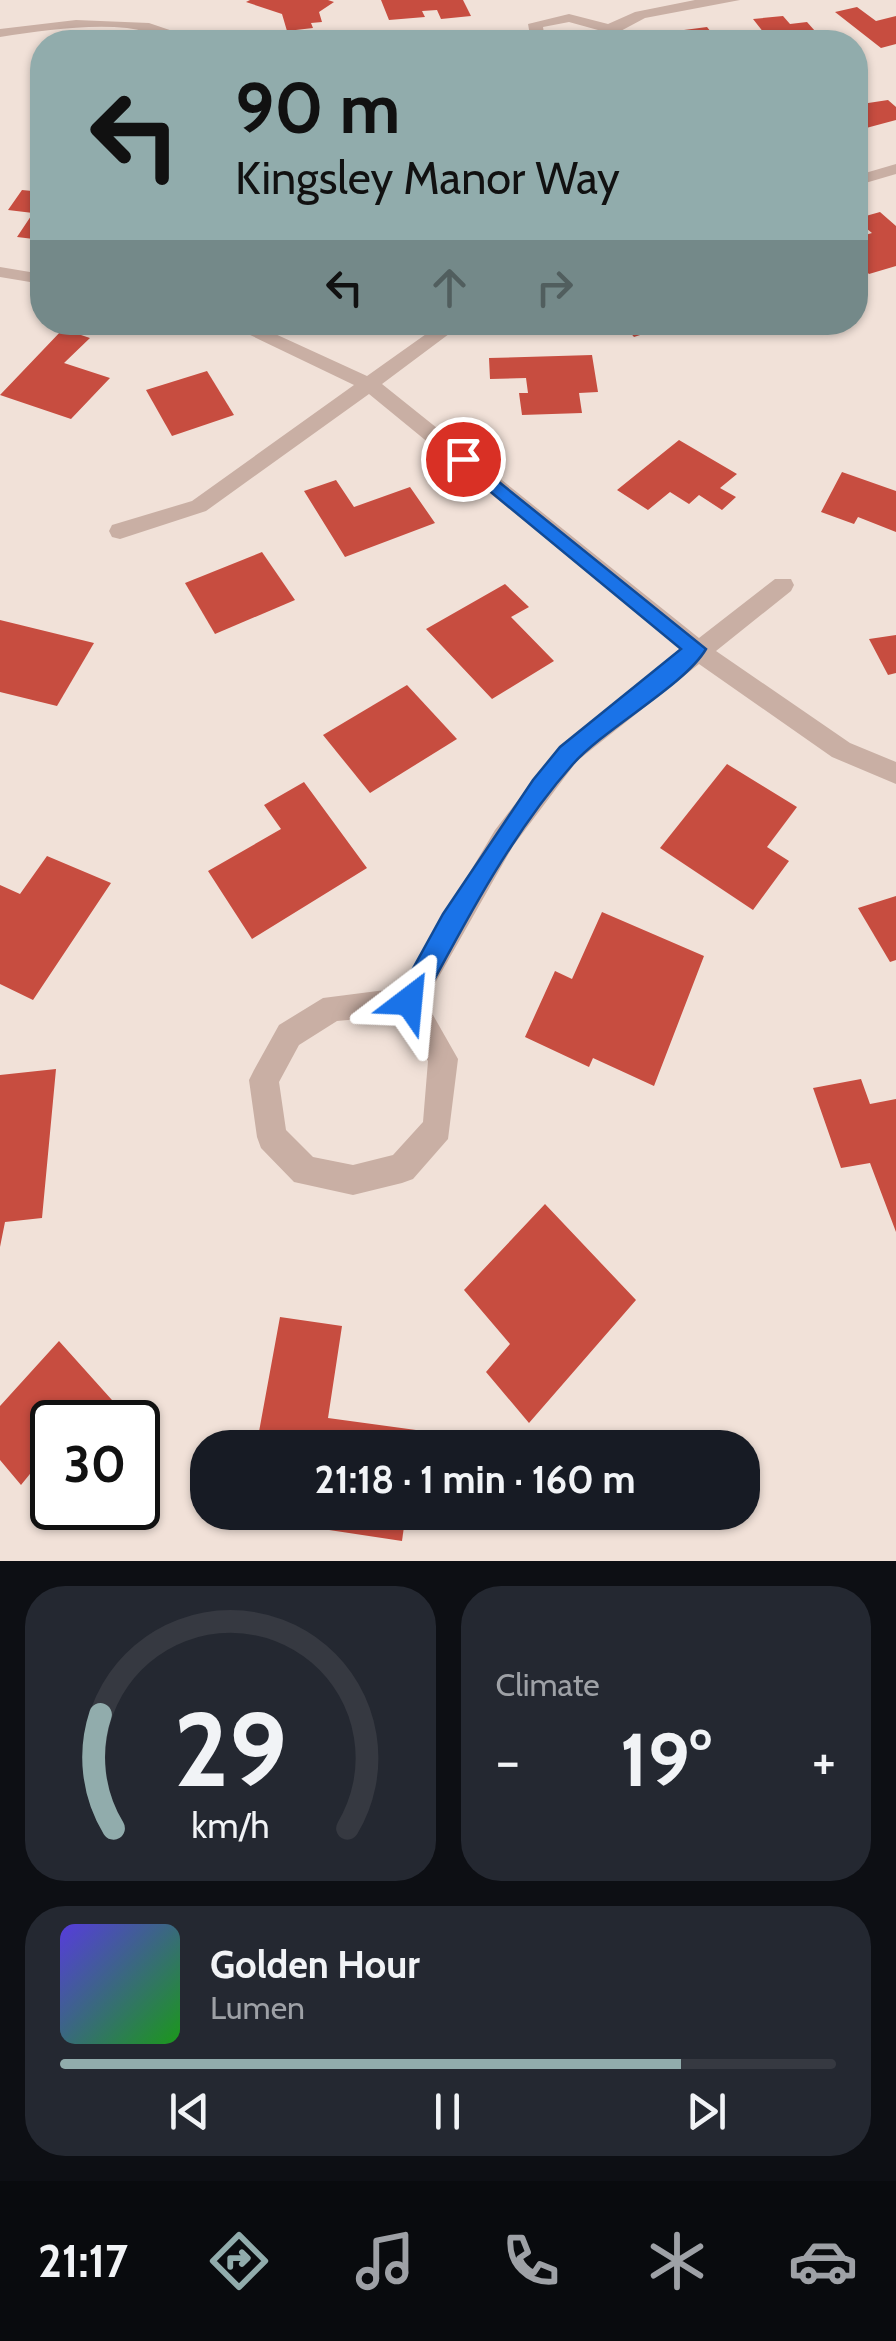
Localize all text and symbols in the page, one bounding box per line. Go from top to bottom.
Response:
text: 90 m [235,65,400,151]
icon: left [70,70,200,200]
text: Kingsley Manor Way [235,151,620,205]
icon: left [317,260,372,315]
icon: ahead [422,260,477,315]
icon: right [527,260,582,315]
pin [421,417,506,502]
icon: arrive [436,432,491,487]
position arrow [357,949,461,1053]
speed limit sign: 30 [30,1400,160,1530]
text: 21:18 · 1 min · 160 m [315,1456,635,1503]
text: Climate [496,1665,600,1704]
text: 29 [174,1686,287,1812]
text: 19° [620,1714,712,1805]
text: − [496,1727,520,1794]
text: + [812,1727,836,1794]
text: km/h [191,1804,269,1847]
text: Golden Hour [210,1941,420,1988]
text: Lumen [210,1988,305,2027]
icon: previous [162,2084,217,2139]
icon: pause [420,2084,475,2139]
icon: next [679,2084,734,2139]
icon: directions [204,2226,274,2296]
icon: music [350,2226,420,2296]
icon: phone [496,2226,566,2296]
icon: climate [642,2226,712,2296]
icon: car [788,2226,858,2296]
text: 21:17 [38,2234,128,2288]

